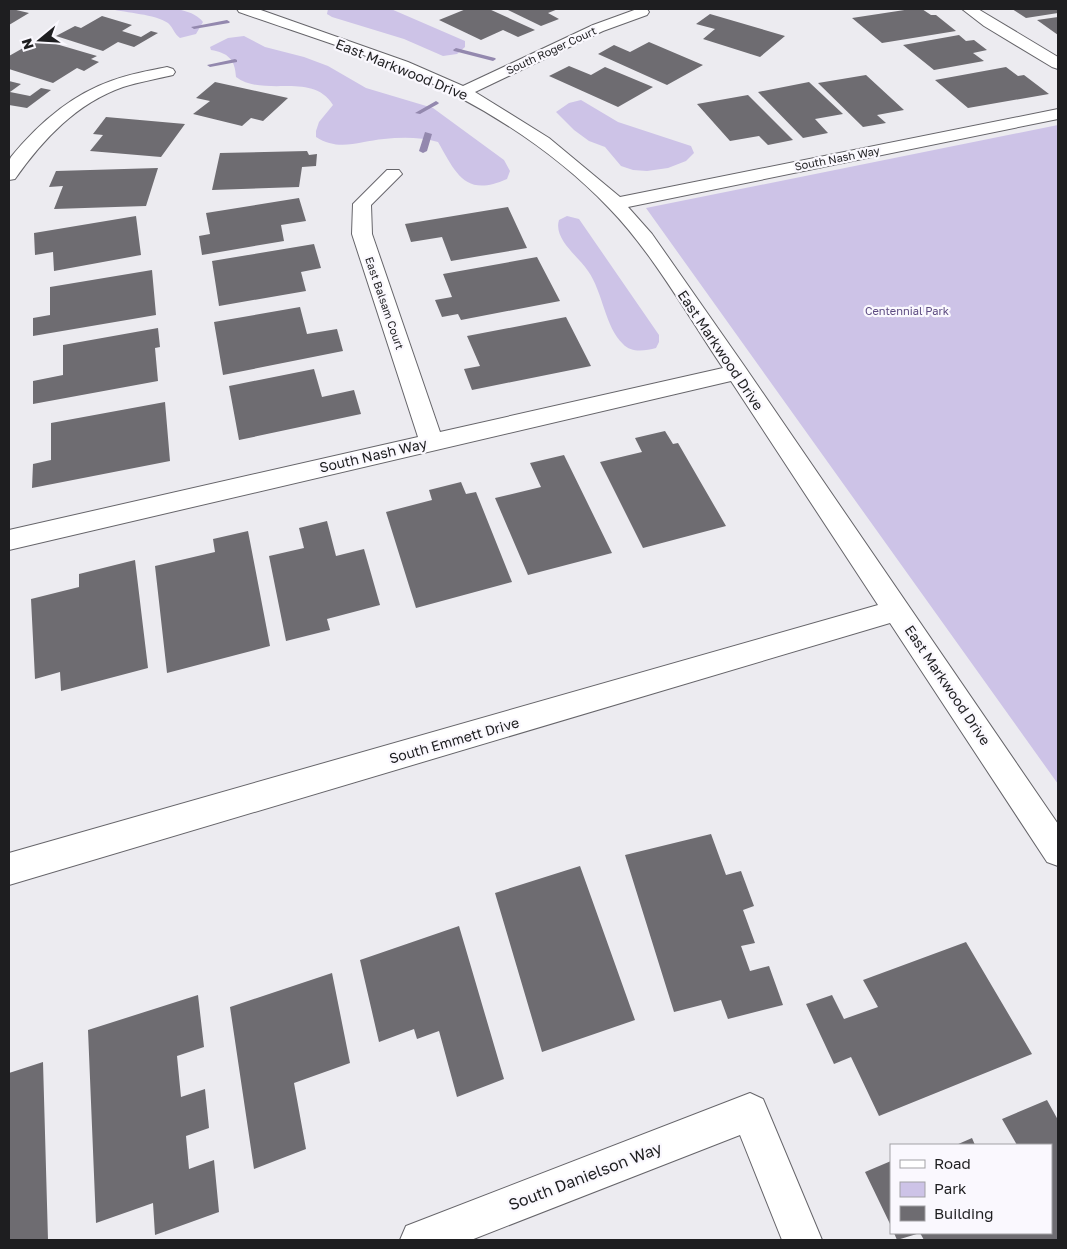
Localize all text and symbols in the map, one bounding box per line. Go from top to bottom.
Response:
north arrow [15,15,65,65]
street label: South Roger Court [504,23,598,77]
street label: East Markwood Drive [333,35,471,103]
text: N [17,36,37,52]
street label: South Nash Way [793,143,881,173]
street label: East Balsam Court [363,255,407,351]
street label: East Markwood Drive [675,287,767,413]
park label: Centennial Park [865,304,949,317]
street label: South Nash Way [318,434,429,476]
street label: East Markwood Drive [902,622,994,748]
street label: South Emmett Drive [387,713,521,767]
street label: South Danielson Way [505,1137,665,1215]
legend [890,1144,1052,1234]
text: Road [934,1154,971,1172]
text: Park [934,1179,967,1197]
text: Building [934,1204,994,1222]

